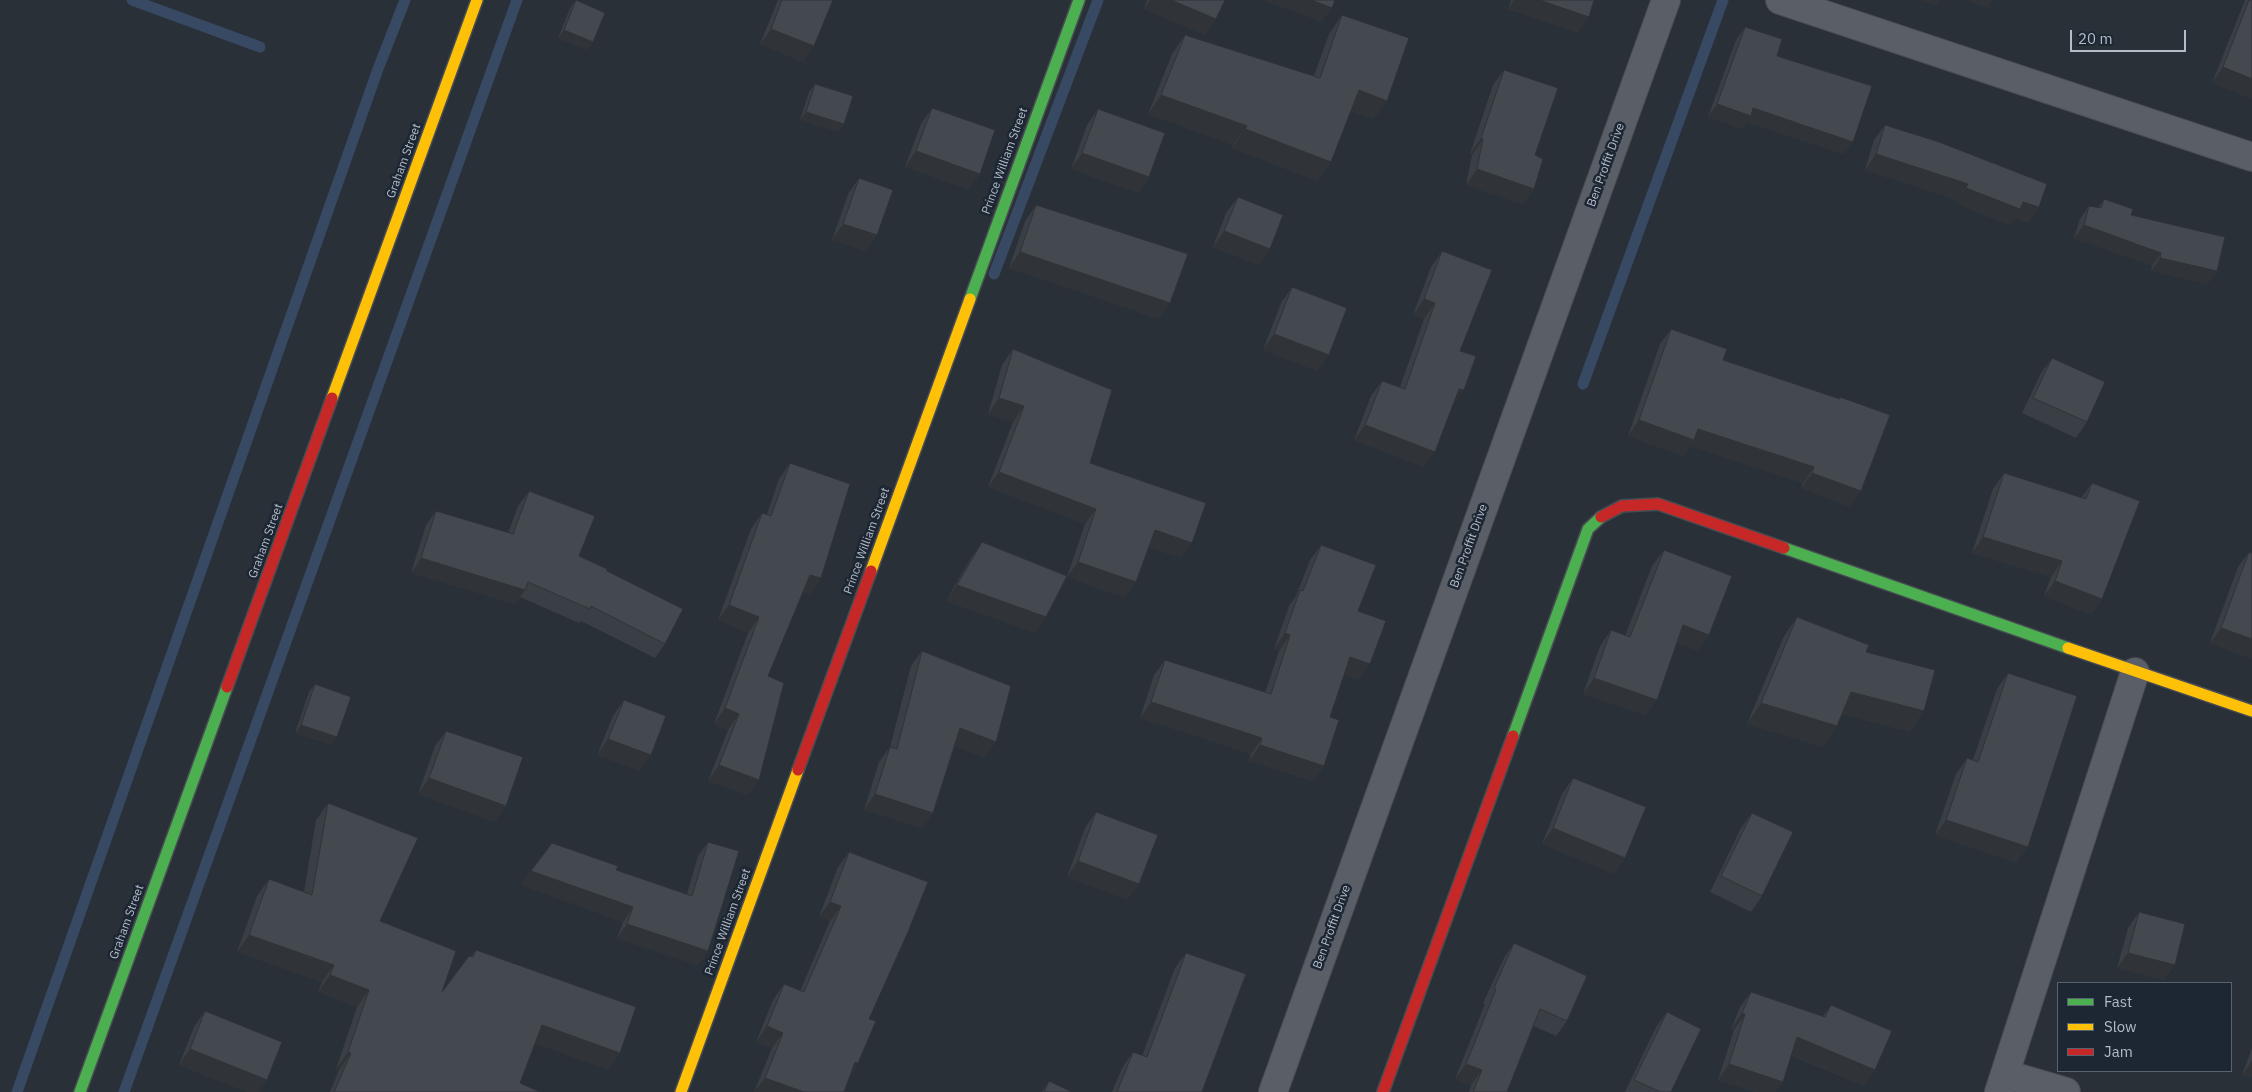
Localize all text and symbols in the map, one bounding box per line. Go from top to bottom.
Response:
scale bar [2072,20,2188,52]
text: 20 m [2078,29,2113,48]
street label: Prince William Street [979,106,1031,216]
street label: Ben Proffit Drive [1584,121,1628,209]
street label: Graham Street [384,122,424,200]
street label: Prince William Street [841,486,893,596]
street label: Graham Street [246,502,286,580]
street label: Ben Proffit Drive [1447,502,1491,590]
street label: Prince William Street [702,867,754,977]
street label: Graham Street [107,883,147,961]
street label: Ben Proffit Drive [1310,883,1354,971]
legend [2057,982,2232,1072]
text: Fast [2104,992,2132,1011]
text: Slow [2104,1017,2137,1036]
text: Jam [2104,1042,2133,1061]

